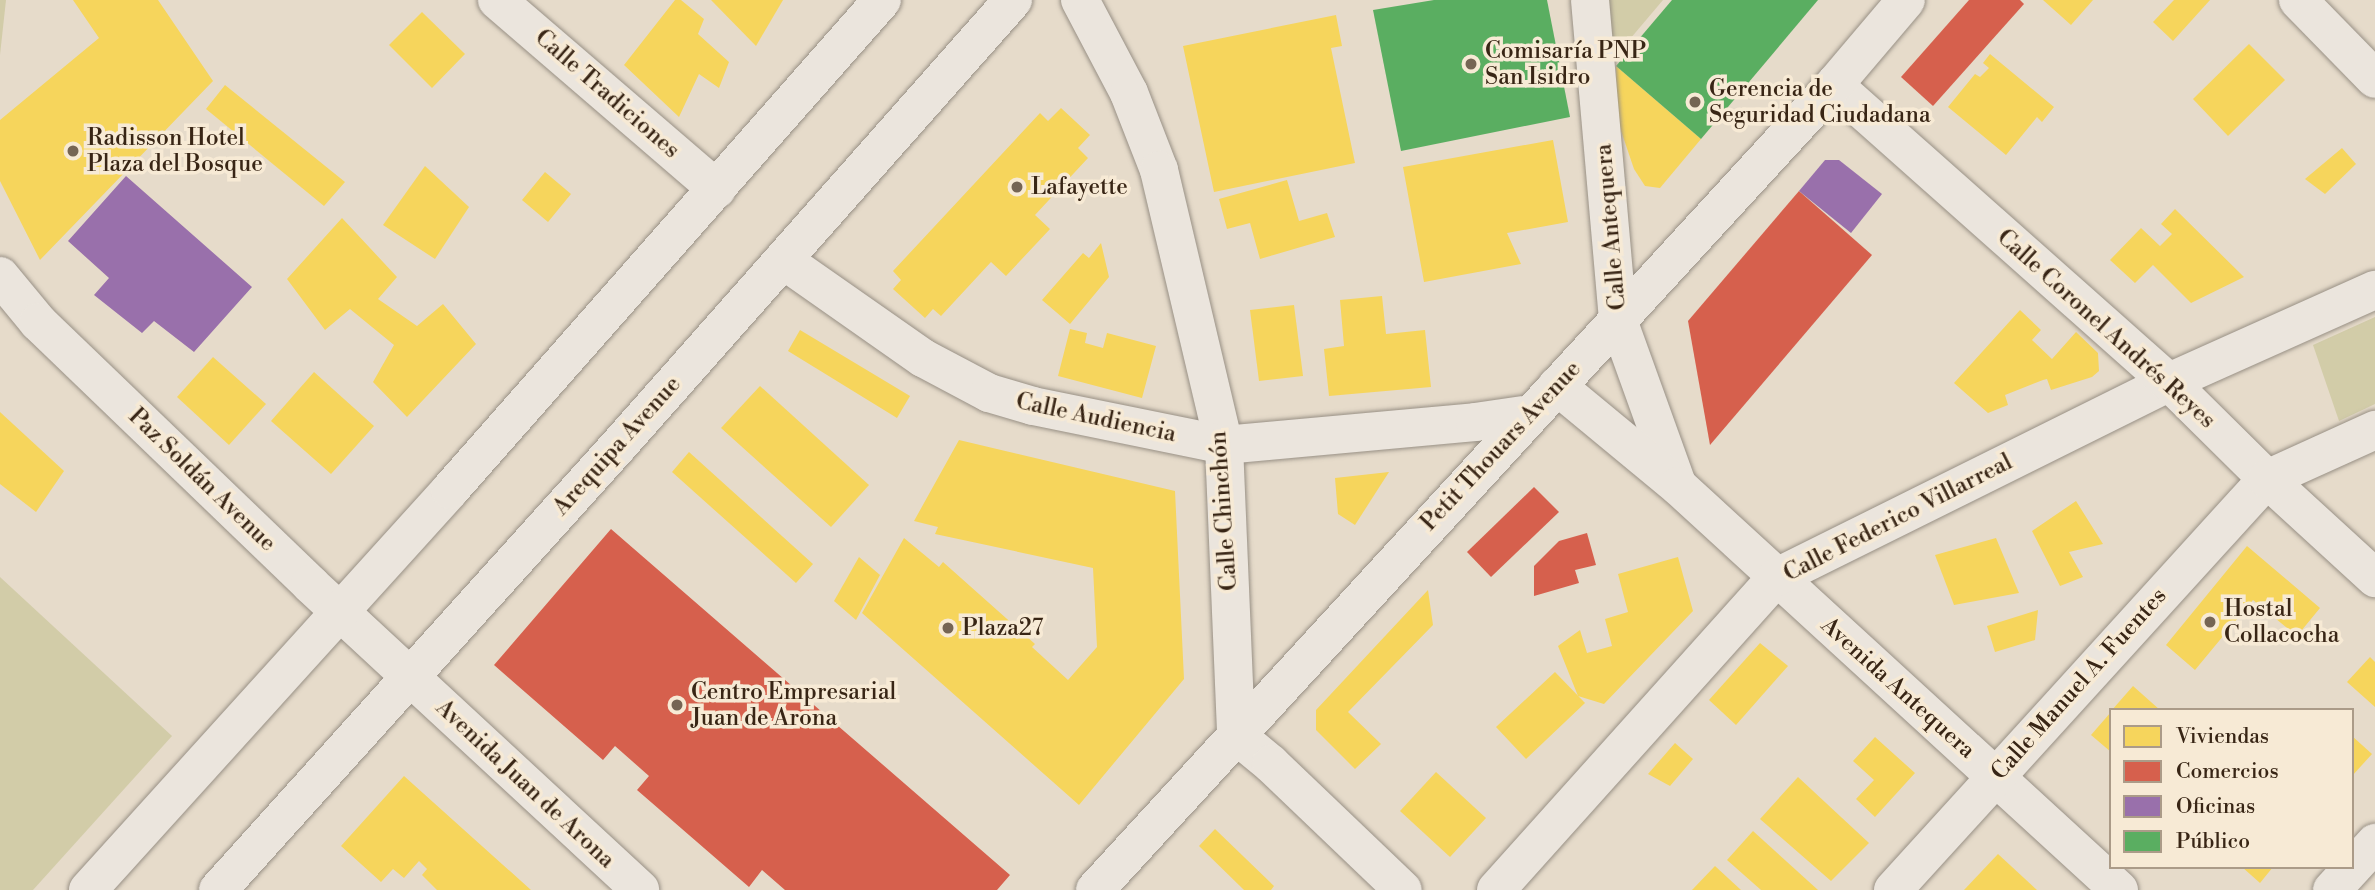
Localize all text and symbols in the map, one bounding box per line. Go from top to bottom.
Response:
street label: Calle Tradiciones [529,24,685,164]
place label: Comisaría PNP San Isidro [1485,37,1646,91]
marker: Comisaría PNP San Isidro [1463,56,1479,72]
place label: Gerencia de Seguridad Ciudadana [1709,75,1931,129]
marker: Gerencia de Seguridad Ciudadana [1687,94,1703,110]
place label: Radisson Hotel Plaza del Bosque [87,124,263,178]
marker: Radisson Hotel Plaza del Bosque [65,143,81,159]
street label: Calle Antequera [1590,143,1632,311]
place label: Lafayette [1031,173,1128,201]
marker: Lafayette [1009,179,1025,195]
street label: Calle Coronel Andrés Reyes [1991,224,2221,434]
street label: Petit Thouars Avenue [1415,355,1587,537]
street label: Arequipa Avenue [547,371,687,521]
street label: Calle Audiencia [1013,388,1179,448]
street label: Paz Soldán Avenue [123,403,281,557]
street label: Calle Chinchón [1205,430,1243,592]
street label: Calle Federico Villarreal [1779,448,2017,588]
street label: Calle Manuel A. Fuentes [1986,582,2172,786]
place label: Hostal Collacocha [2224,595,2339,649]
street label: Avenida Antequera [1815,612,1981,764]
place label: Plaza27 [962,614,1043,642]
marker: Hostal Collacocha [2202,614,2218,630]
marker: Plaza27 [940,620,956,636]
place label: Centro Empresarial Juan de Arona [691,678,896,732]
street label: Avenida Juan de Arona [430,694,620,874]
marker: Centro Empresarial Juan de Arona [669,697,685,713]
legend [2109,708,2354,869]
text: Viviendas [2176,724,2269,750]
text: Comercios [2176,759,2279,785]
text: Oficinas [2176,794,2255,820]
text: Público [2176,829,2250,855]

